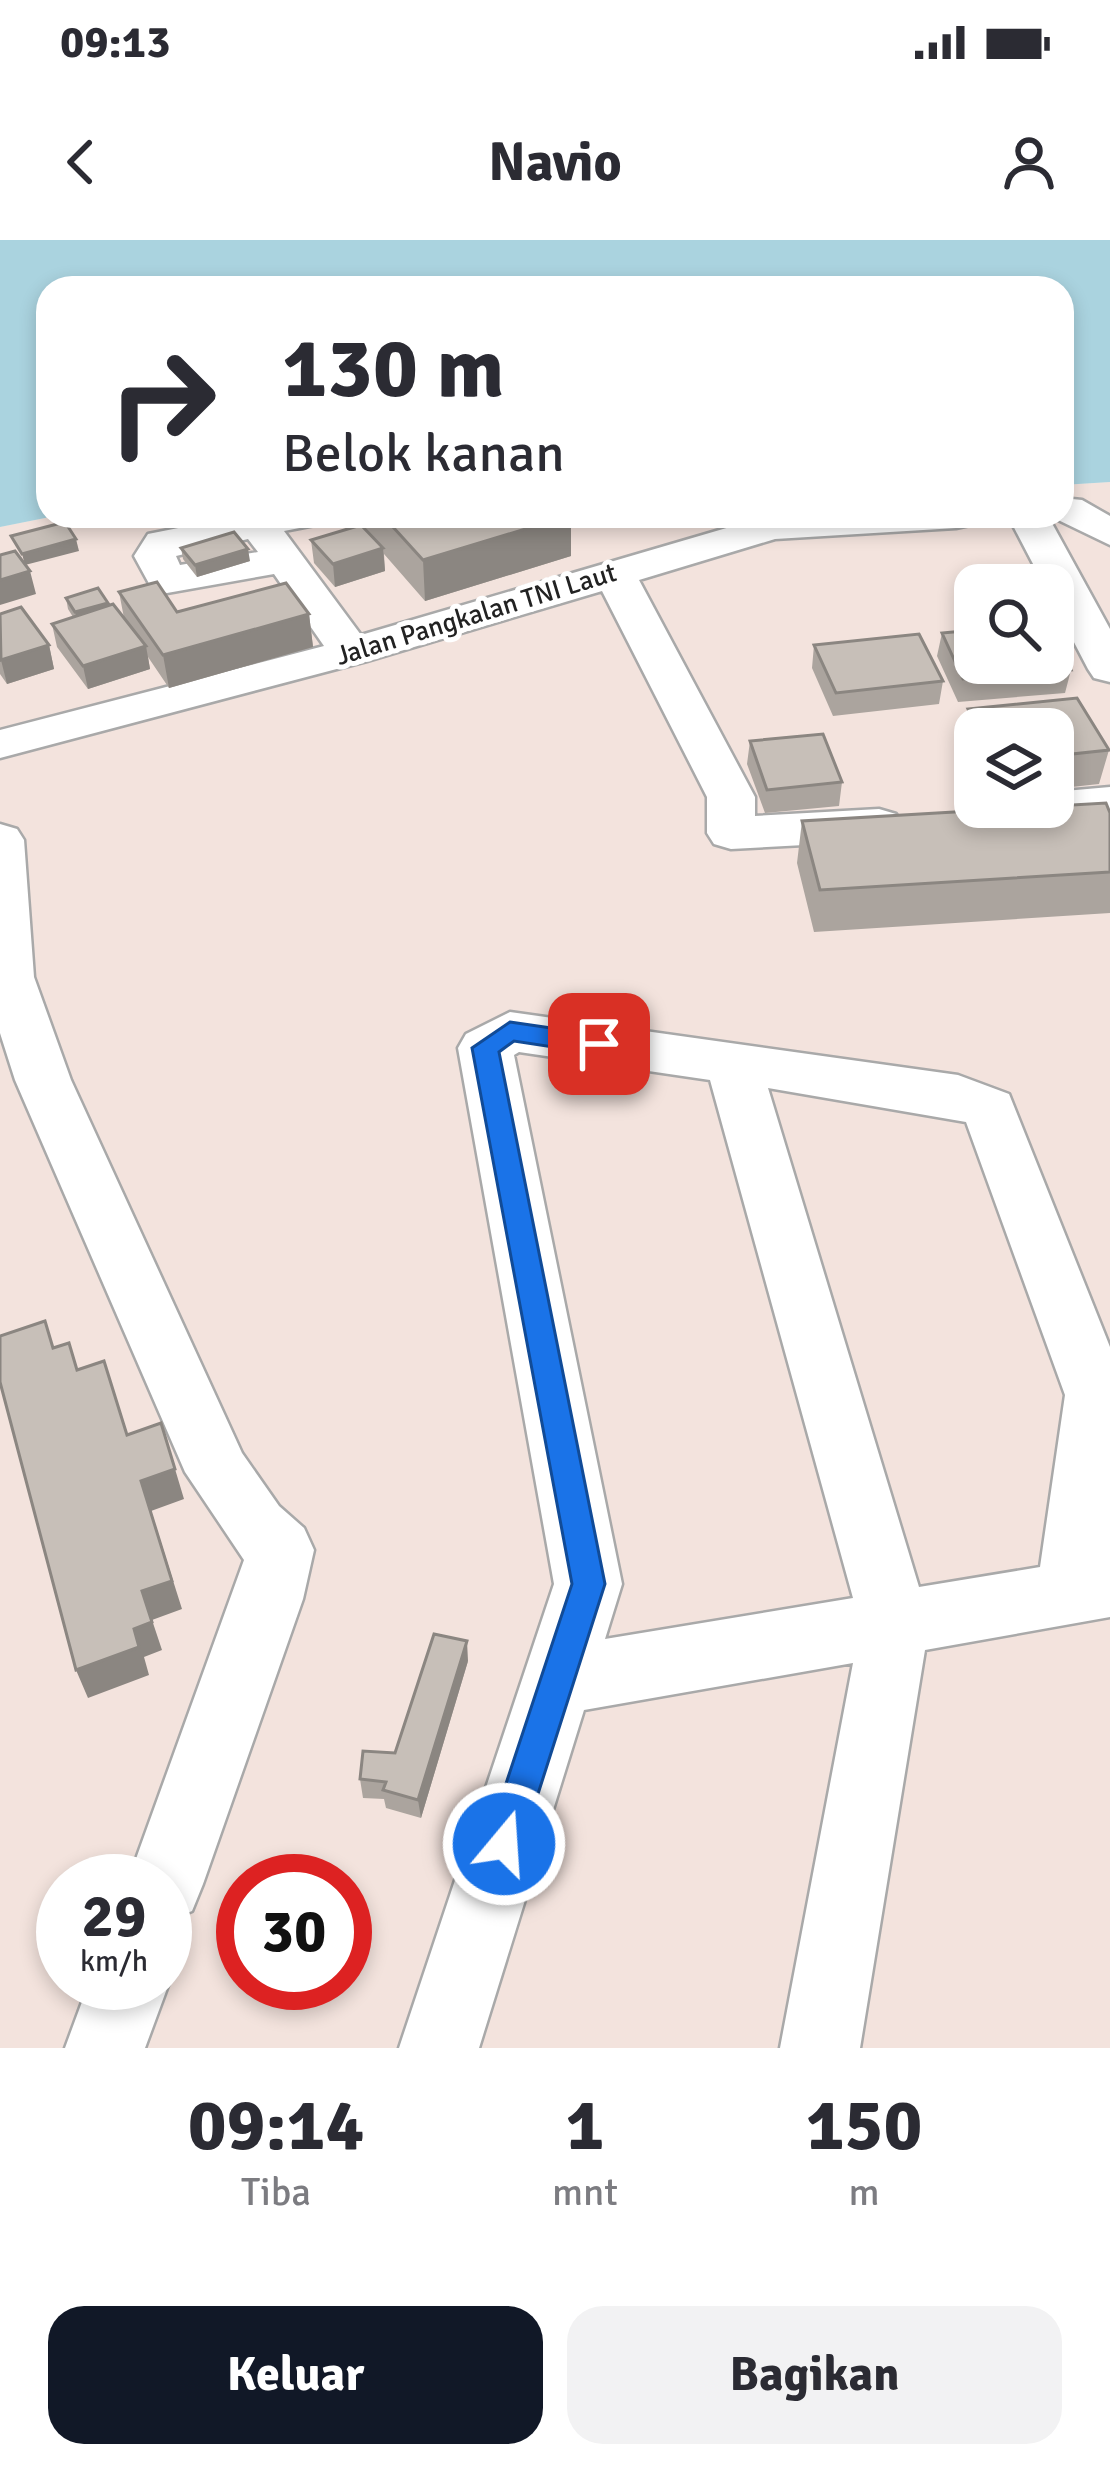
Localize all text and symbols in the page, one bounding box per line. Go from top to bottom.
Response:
text: 09:13 [60,15,170,70]
icon: back [48,129,114,195]
text: Navio [488,129,622,196]
icon: person [996,129,1062,195]
text: 130 m [282,317,504,421]
icon: right [84,324,240,480]
text: Belok kanan [282,420,565,487]
street label: Jalan Pangkalan TNI Laut [332,556,620,673]
map controls [954,564,1074,828]
button: search [954,564,1074,684]
button: layers [954,708,1074,828]
pin [548,993,650,1095]
icon: arrive [566,1011,632,1077]
position arrow [441,1781,567,1907]
speed limit sign: 30 [216,1854,372,2010]
text: 29 [82,1880,146,1954]
text: km/h [80,1943,148,1980]
text: 09:14 [188,2081,364,2170]
text: 1 [566,2081,604,2170]
text: 150 [806,2081,922,2170]
text: Tiba [241,2168,311,2216]
text: mnt [552,2168,618,2216]
text: m [848,2168,880,2216]
button: Keluar [48,2306,543,2444]
button: Bagikan [567,2306,1062,2444]

